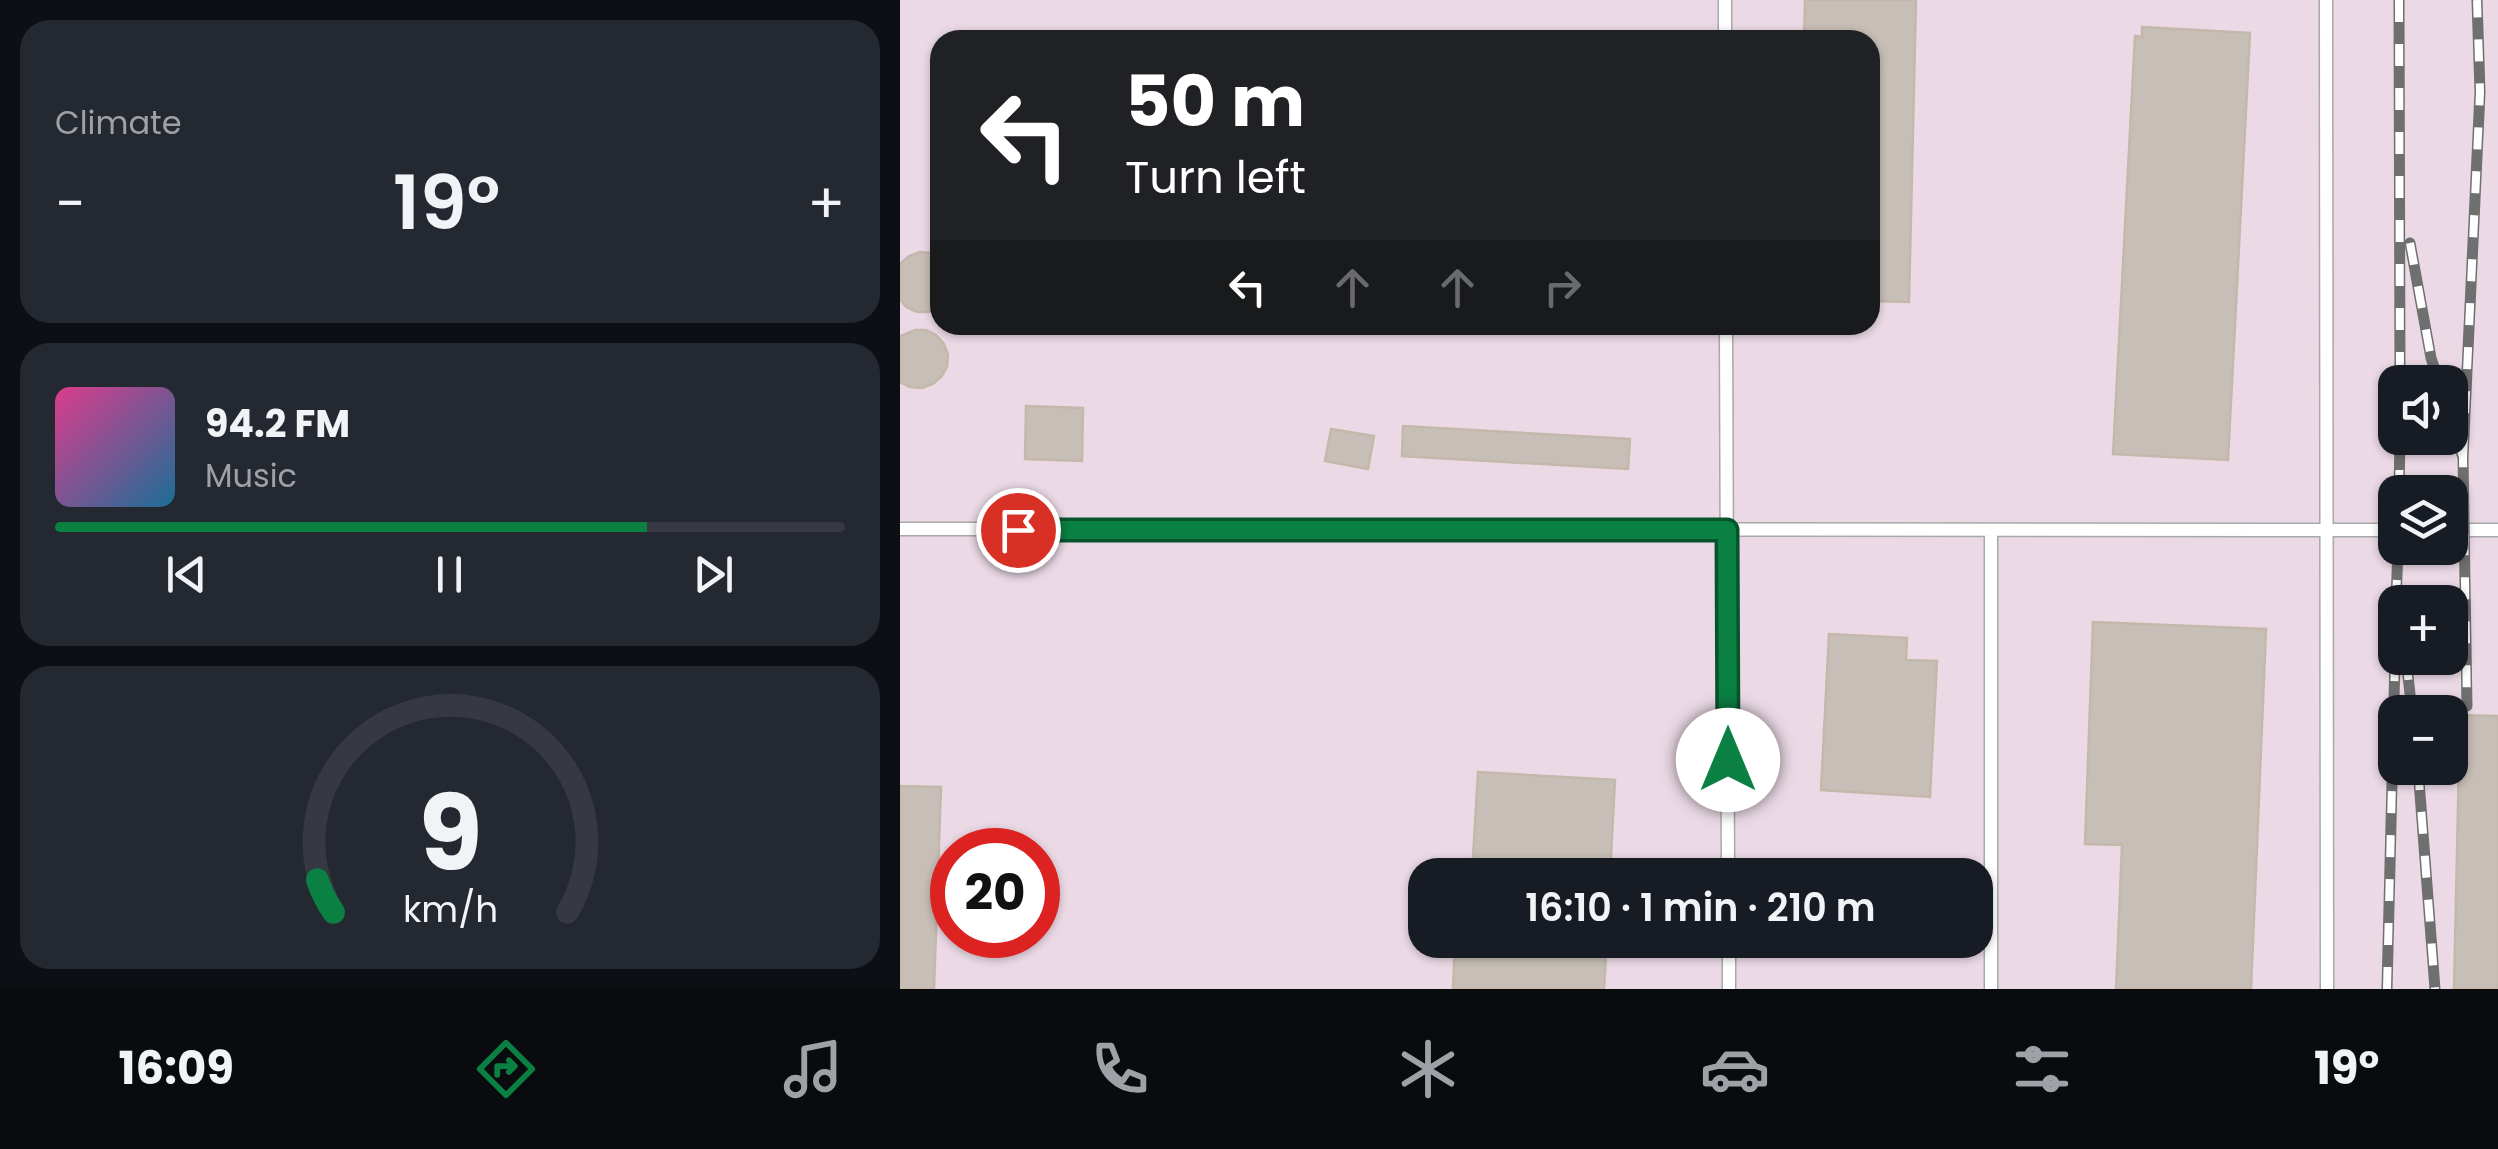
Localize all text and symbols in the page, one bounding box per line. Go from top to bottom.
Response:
text: 50 m [1125,52,1305,151]
icon: left [960,70,1090,200]
text: Climate [55,100,182,145]
text: Turn left [1125,146,1306,209]
text: 19° [393,150,500,255]
text: − [55,165,85,242]
text: + [807,165,845,242]
icon: left [1220,260,1275,315]
icon: ahead [1325,260,1380,315]
icon: ahead [1430,260,1485,315]
icon: right [1535,260,1590,315]
map controls [2378,365,2468,785]
button: sound [2378,365,2468,455]
text: 94.2 FM [205,397,350,450]
text: Music [205,453,297,498]
button: layers [2378,475,2468,565]
pin [976,488,1061,573]
icon: arrive [991,503,1046,558]
icon: previous [159,547,214,602]
icon: pause [422,547,477,602]
icon: next [686,547,741,602]
button: + [2378,585,2468,675]
button: − [2378,695,2468,785]
position arrow [1676,708,1780,812]
text: 9 [418,761,482,906]
speed limit sign: 20 [930,828,1060,958]
text: 16:10 · 1 min · 210 m [1525,881,1876,934]
text: km/h [402,884,498,935]
icon: directions [471,1034,541,1104]
icon: music [778,1034,848,1104]
icon: phone [1085,1034,1155,1104]
icon: climate [1393,1034,1463,1104]
icon: car [1700,1034,1770,1104]
icon: filters [2007,1034,2077,1104]
text: 16:09 [119,1037,234,1100]
text: 19° [2314,1037,2379,1100]

